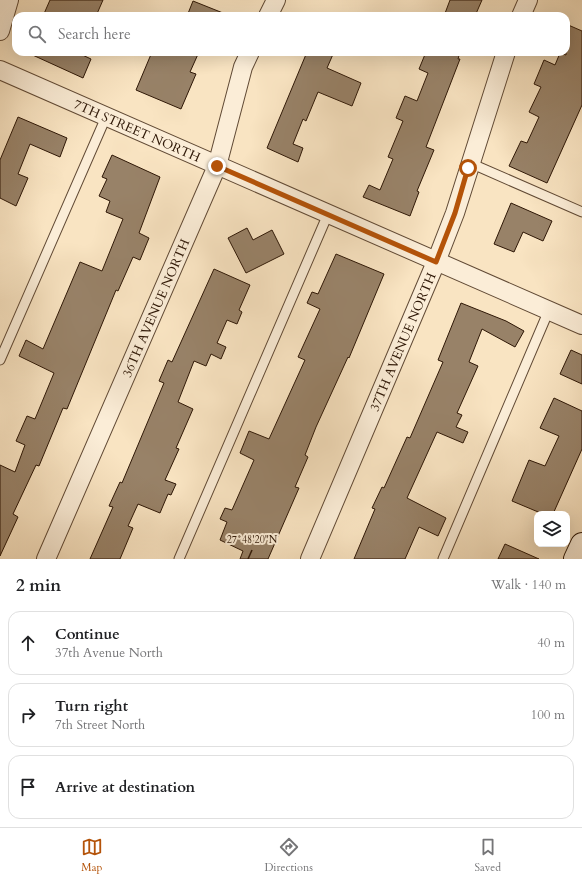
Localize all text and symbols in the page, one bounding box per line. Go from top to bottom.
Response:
search box [12,12,570,56]
icon: search [26,23,48,45]
text: Search here [58,24,131,44]
street label: 7TH STREET NORTH [71,95,203,167]
route end [208,157,226,175]
route start [459,159,477,177]
street label: 36TH AVENUE NORTH [118,236,194,380]
street label: 37TH AVENUE NORTH [366,270,441,414]
map controls [534,511,570,547]
button: layers [534,511,570,547]
text: 27°48'20"N [227,533,278,547]
text: 2 min [16,574,61,597]
text: Walk · 140 m [491,576,566,594]
text: Continue [55,624,120,644]
icon: ahead [17,632,39,654]
text: 40 m [537,634,565,652]
text: 37th Avenue North [55,644,163,662]
text: Turn right [55,696,128,716]
icon: right [17,704,39,726]
text: 100 m [531,706,565,724]
text: 7th Street North [55,716,145,734]
icon: arrive [17,776,39,798]
text: Arrive at destination [55,777,195,797]
tab: Map [81,836,103,875]
tab: Directions [264,836,313,875]
tab: Saved [475,836,501,875]

